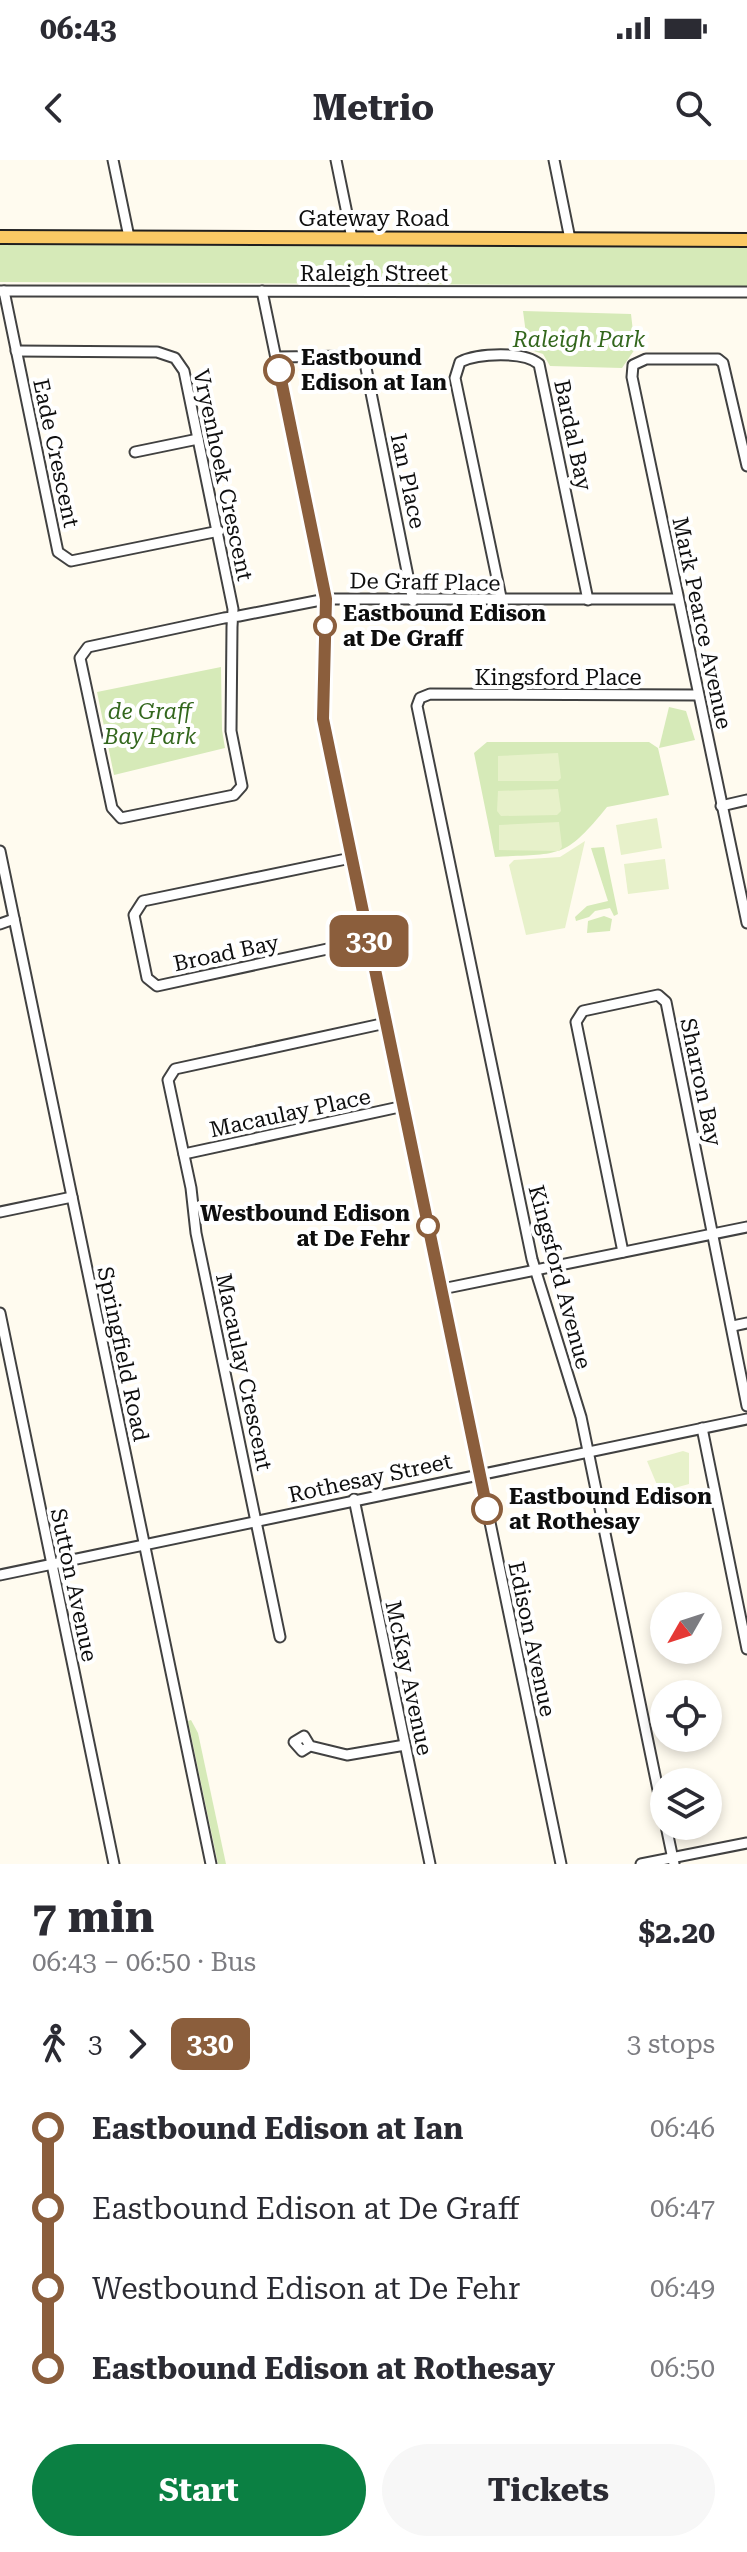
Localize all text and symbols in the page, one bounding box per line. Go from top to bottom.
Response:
text: 06:43 [40,11,117,46]
icon: back [32,86,76,130]
icon: search [671,86,715,130]
text: Metrio [313,87,434,129]
street label: Gateway Road [299,206,449,231]
street label: Raleigh Street [300,261,448,286]
park label: Raleigh Park [512,327,645,352]
place label: Eastbound Edison at Ian [301,345,447,395]
marker: Eastbound Edison at Ian [264,355,294,385]
street label: Vryenhoek Crescent [188,367,258,583]
street label: Eade Crescent [28,376,84,530]
street label: Bardal Bay [549,377,597,493]
street label: Ian Place [386,431,430,531]
street label: Mark Pearce Avenue [667,515,737,731]
street label: De Graff Place [349,568,501,596]
place label: Eastbound Edison at De Graff [343,601,546,651]
marker: Eastbound Edison at De Graff [314,615,336,637]
street label: Kingsford Place [474,665,642,690]
park label: de Graff Bay Park [103,699,196,749]
line badge: 330 [323,915,415,967]
text: 330 [345,924,393,957]
street label: Broad Bay [171,930,281,976]
street label: Sharron Bay [675,1016,727,1148]
street label: Macaulay Place [207,1084,373,1142]
street label: Kingsford Avenue [523,1182,597,1372]
place label: Westbound Edison at De Fehr [200,1201,410,1251]
marker: Westbound Edison at De Fehr [417,1215,439,1237]
street label: Springfield Road [92,1264,154,1444]
street label: Macaulay Crescent [211,1271,277,1473]
street label: Rothesay Street [286,1448,454,1508]
place label: Eastbound Edison at Rothesay [509,1484,712,1534]
marker: Eastbound Edison at Rothesay [472,1494,502,1524]
street label: Sutton Avenue [46,1506,102,1664]
street label: Edison Avenue [503,1559,561,1719]
north arrow [650,1592,722,1664]
map controls [650,1592,722,1840]
street label: McKay Avenue [380,1598,438,1758]
button: locate [650,1680,722,1752]
button: layers [650,1768,722,1840]
text: 7 min [32,1891,154,1943]
text: $2.20 [638,1915,715,1950]
text: 06:43 – 06:50 · Bus [32,1947,256,1977]
icon: walk [32,2022,76,2066]
icon: forward [115,2022,159,2066]
text: 330 [187,2027,234,2060]
text: 3 [88,2029,103,2059]
text: 3 stops [627,2029,715,2059]
text: Eastbound Edison at Ian [92,2111,463,2146]
text: 06:46 [650,2113,715,2143]
text: Eastbound Edison at De Graff [92,2191,519,2226]
text: 06:47 [650,2193,715,2223]
text: Westbound Edison at De Fehr [92,2271,520,2306]
text: 06:49 [650,2273,715,2303]
text: Eastbound Edison at Rothesay [92,2351,555,2386]
text: 06:50 [650,2353,715,2383]
button: Start [32,2444,366,2536]
button: Tickets [382,2444,715,2536]

